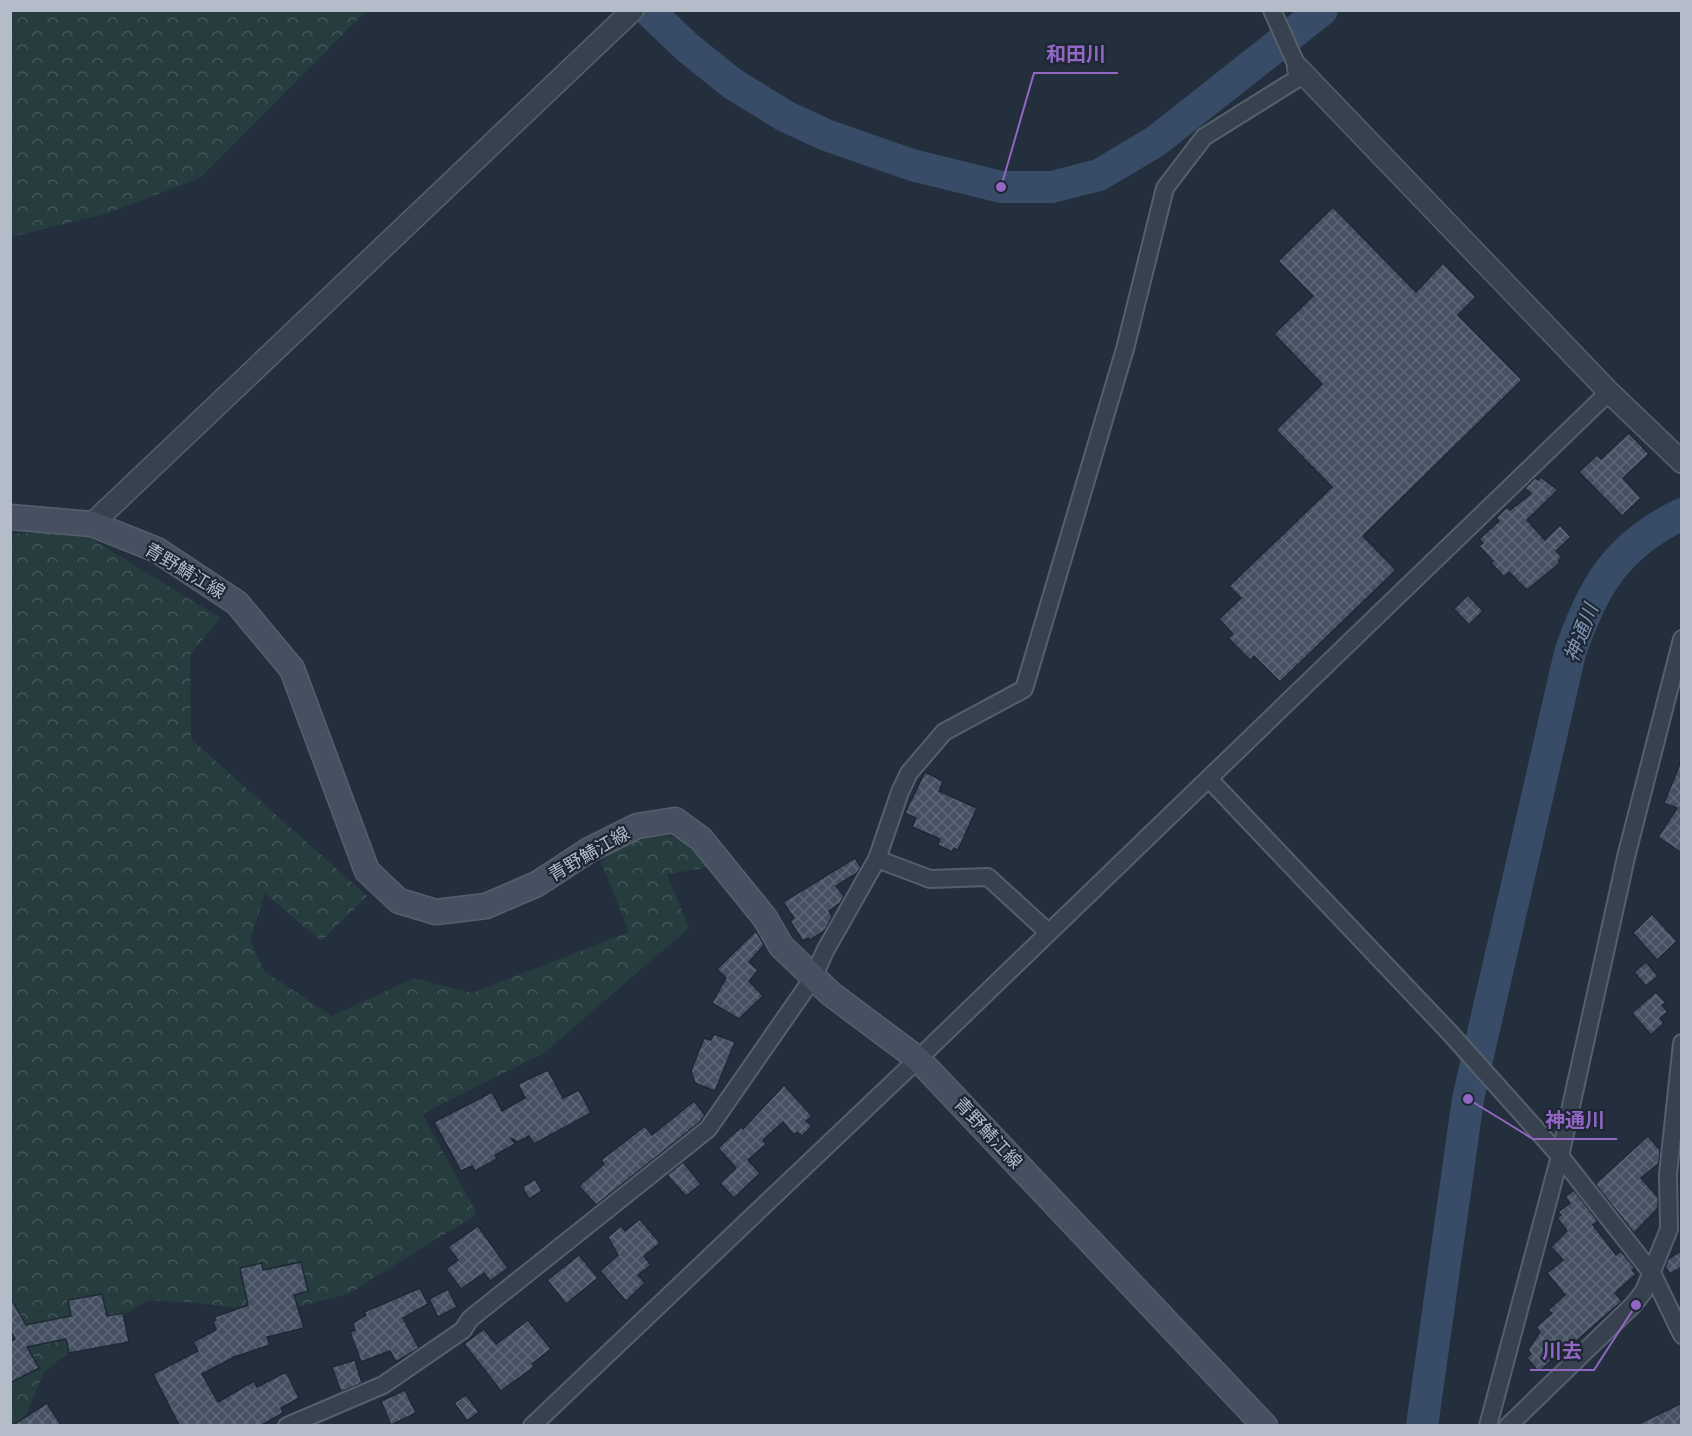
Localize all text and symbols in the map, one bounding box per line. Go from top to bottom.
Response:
callout: 和田川 [1034,35,1118,73]
text: 和田川 [1046,42,1106,66]
street label: 青野鯖江線 [141,538,229,604]
water label: 神通川 [1559,599,1604,665]
street label: 青野鯖江線 [545,822,633,886]
street label: 青野鯖江線 [949,1093,1027,1173]
callout: 神通川 [1533,1101,1617,1139]
text: 神通川 [1545,1108,1605,1132]
callout: 川去 [1530,1332,1594,1370]
text: 川去 [1542,1339,1582,1363]

